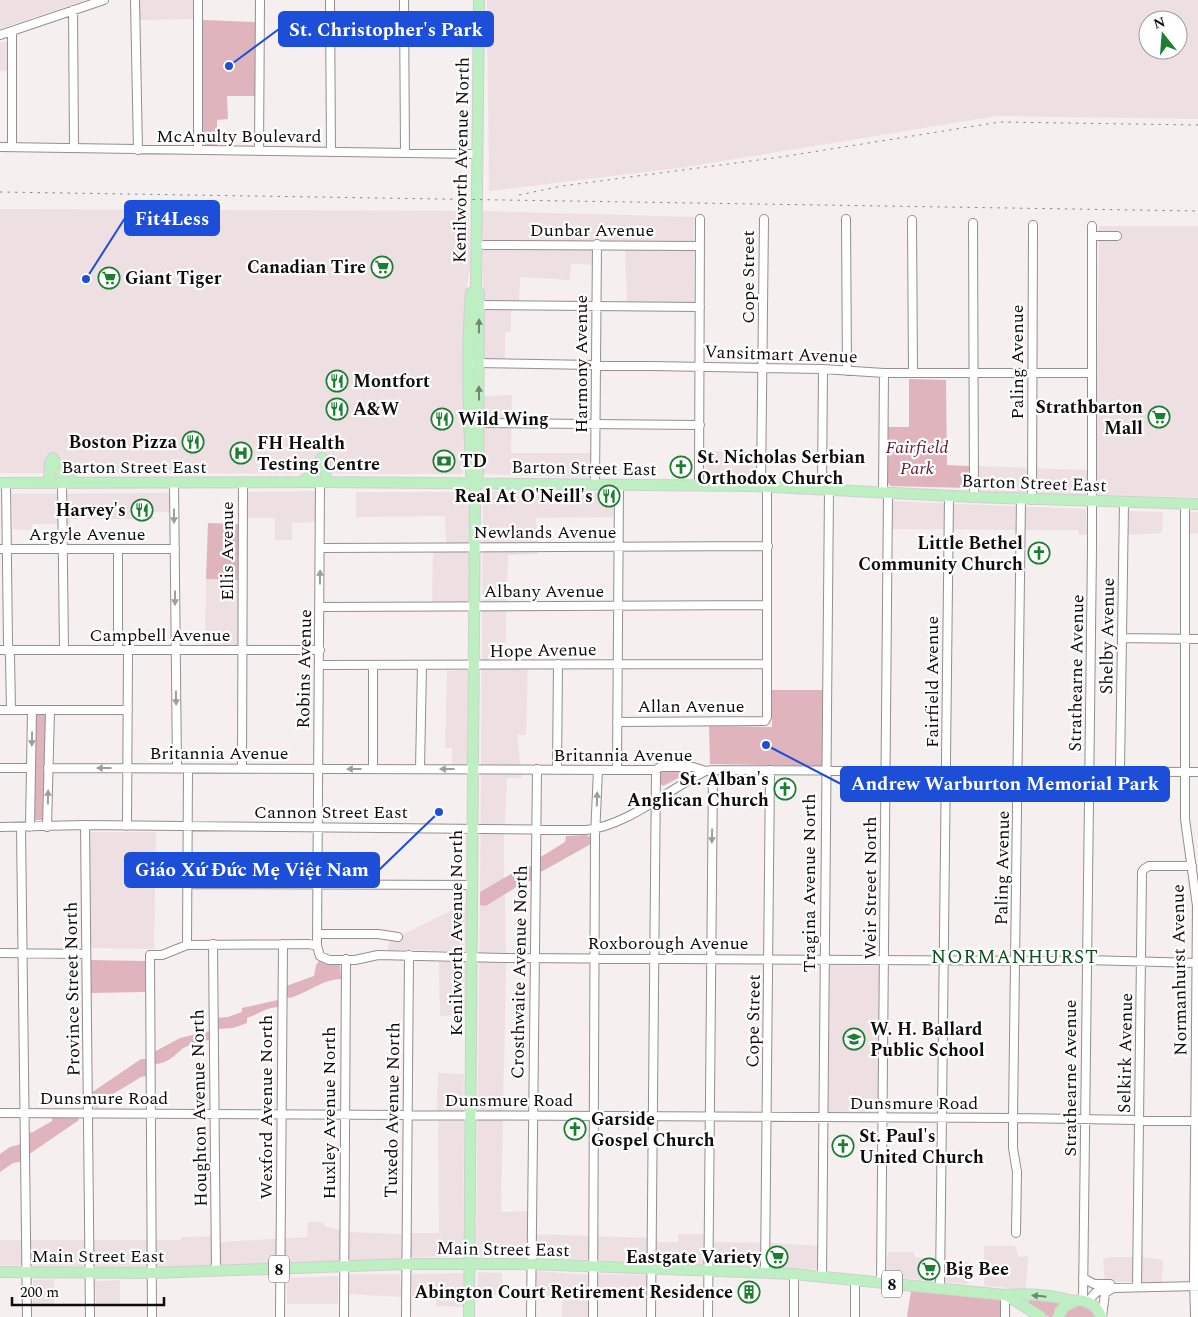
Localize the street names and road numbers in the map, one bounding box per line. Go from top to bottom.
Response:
street label: Kenilworth Avenue North [446,57,477,263]
street label: McAnulty Boulevard [156,123,322,150]
street label: Dunbar Avenue [530,217,654,244]
street label: Cope Street [735,230,762,324]
street label: Harmony Avenue [568,295,595,433]
street label: Paling Avenue [1004,305,1031,419]
street label: Vansitmart Avenue [704,338,858,371]
street label: Barton Street East [61,454,207,481]
street label: Barton Street East [511,454,657,483]
street label: Barton Street East [961,467,1107,500]
street label: Ellis Avenue [214,501,241,601]
street label: Newlands Avenue [474,519,616,546]
street label: Argyle Avenue [28,521,146,548]
street label: Shelby Avenue [1093,577,1122,695]
street label: Albany Avenue [484,578,604,605]
street label: Strathearne Avenue [1062,594,1091,752]
street label: Robins Avenue [290,609,319,729]
street label: Fairfield Avenue [919,616,946,748]
street label: Campbell Avenue [90,622,230,649]
street label: Hope Avenue [489,636,597,665]
street label: Allan Avenue [637,693,745,720]
street label: Britannia Avenue [149,740,289,767]
street label: Britannia Avenue [553,742,693,769]
street label: Tragina Avenue North [796,794,823,972]
street label: Cannon Street East [254,799,408,826]
street label: Paling Avenue [988,810,1017,926]
street label: Weir Street North [857,816,884,960]
street label: Kenilworth Avenue North [443,830,470,1036]
street label: Crosthwaite Avenue North [504,865,535,1079]
street label: Normanhurst Avenue [1165,884,1194,1056]
street label: Province Street North [57,901,88,1077]
street label: Roxborough Avenue [587,930,749,957]
street label: Cope Street [739,974,768,1068]
street label: Selkirk Avenue [1111,993,1140,1113]
street label: Strathearne Avenue [1057,999,1084,1157]
street label: Houghton Avenue North [184,1009,215,1207]
street label: Wexford Avenue North [253,1015,280,1199]
street label: Tuxedo Avenue North [377,1022,408,1198]
street label: Huxley Avenue North [316,1027,343,1199]
street label: Dunsmure Road [40,1085,168,1112]
street label: Dunsmure Road [445,1087,573,1114]
street label: Dunsmure Road [850,1090,978,1117]
street label: Main Street East [436,1235,570,1264]
street label: Main Street East [32,1243,164,1270]
road number: 8 [269,1256,289,1282]
road number: 8 [882,1270,902,1298]

